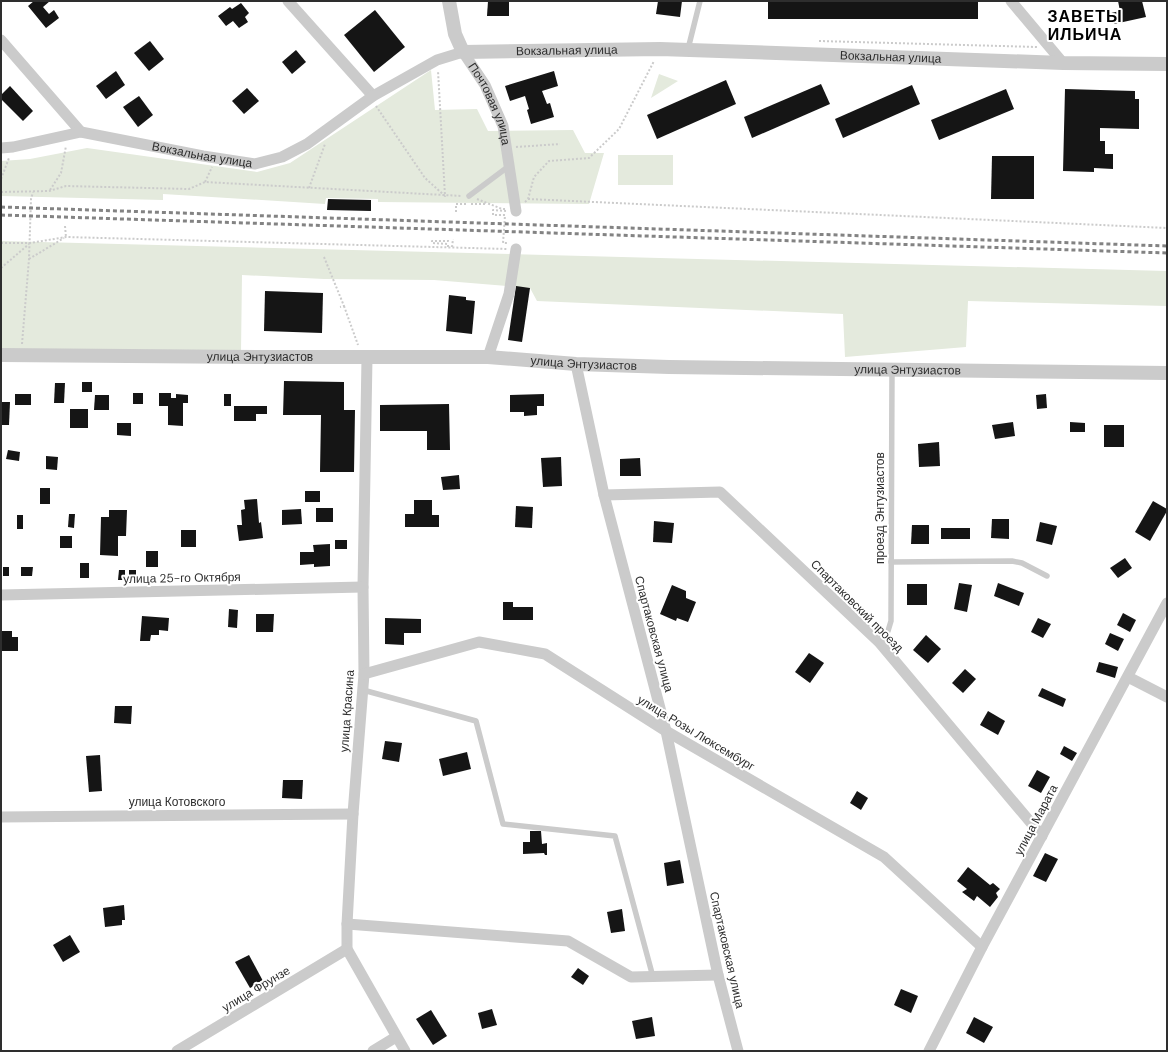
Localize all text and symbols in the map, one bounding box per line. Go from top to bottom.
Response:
district label: ЗАВЕТЫ ИЛЬИЧА [1047,6,1123,45]
street label: Вокзальная улица [516,42,618,59]
street label: Вокзальная улица [840,47,942,67]
street label: Почтовая улица [464,60,514,146]
street label: Вокзальная улица [151,138,254,172]
street label: улица Энтузиастов [207,349,313,365]
street label: улица Энтузиастов [530,352,637,374]
street label: улица Энтузиастов [854,361,961,379]
street label: проезд Энтузиастов [872,452,888,564]
street label: Спартаковский проезд [807,556,907,656]
street label: улица 25-го Октября [123,569,241,587]
street label: Спартаковская улица [631,574,677,694]
street label: улица Красина [336,669,358,753]
street label: улица Розы Люксембург [634,692,758,775]
street label: улица Марата [1011,781,1062,858]
street label: улица Котовского [129,794,226,810]
street label: Спартаковская улица [706,890,748,1010]
street label: улица Фрунзе [219,962,293,1016]

